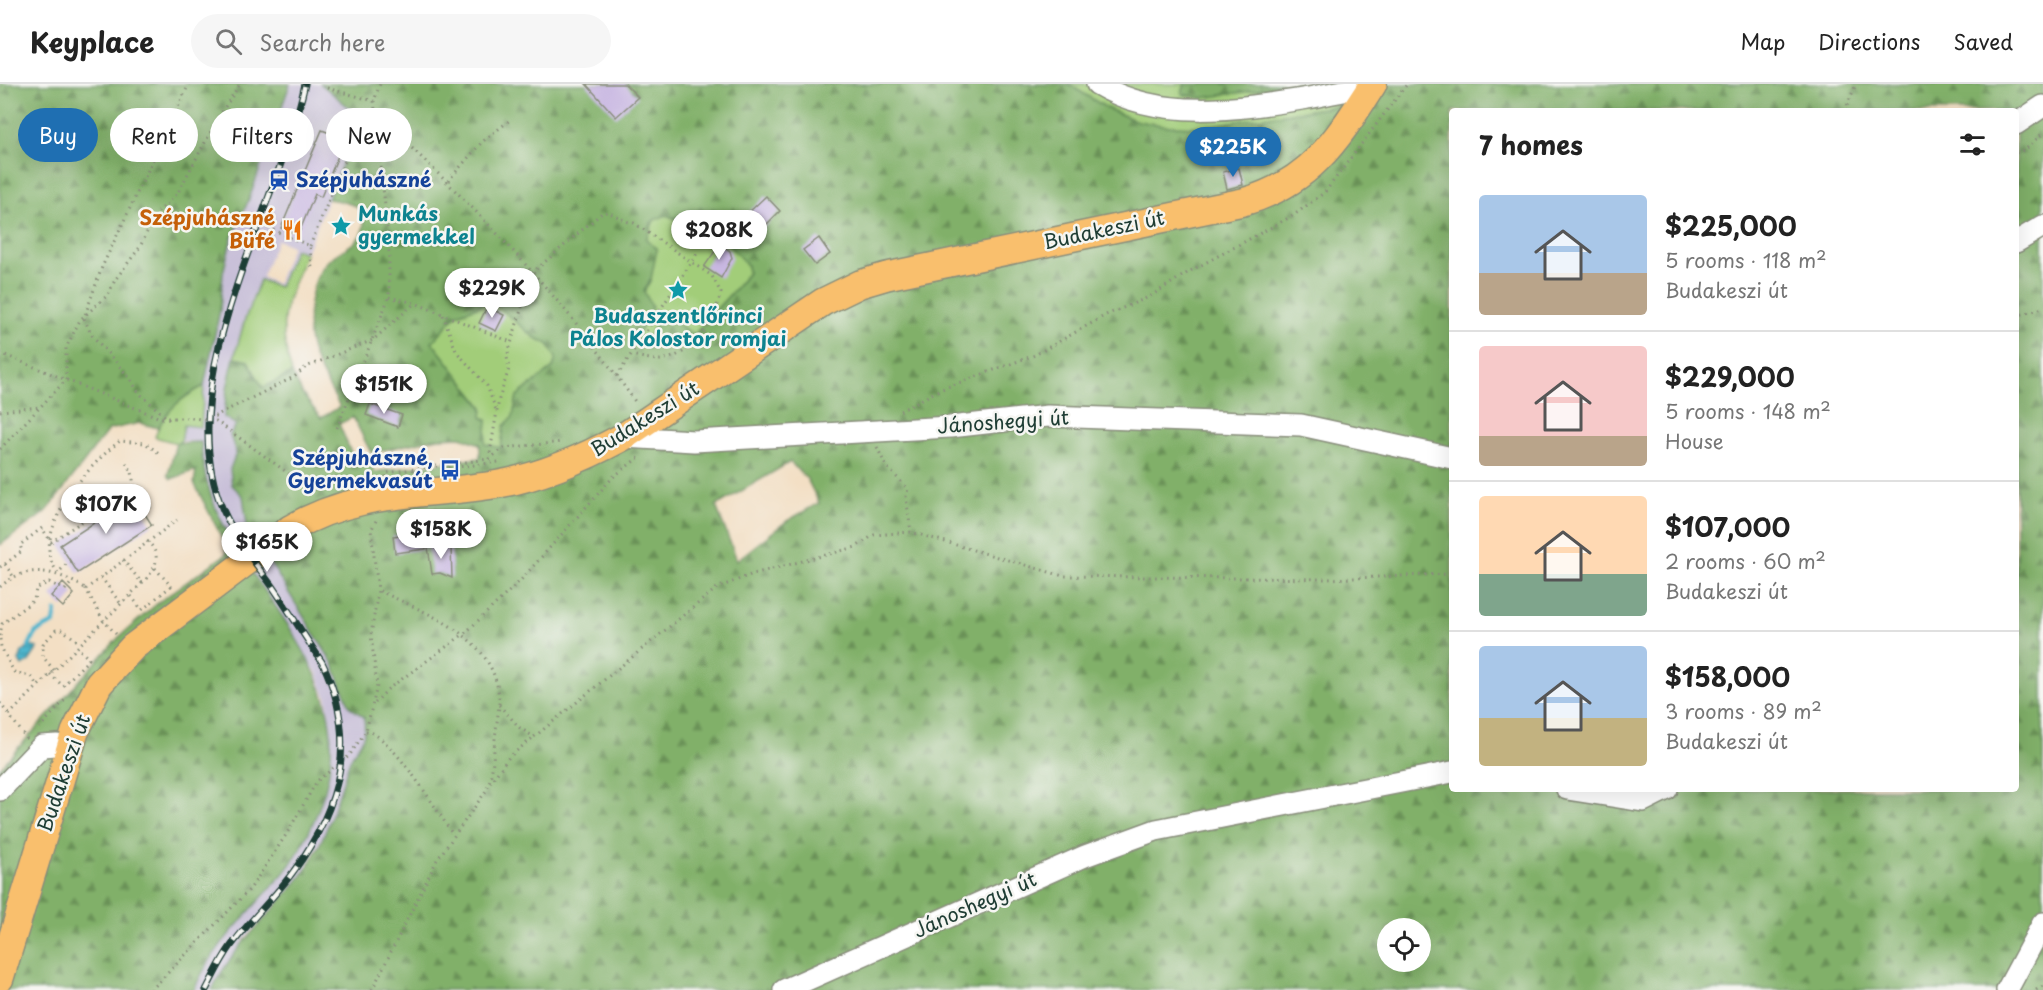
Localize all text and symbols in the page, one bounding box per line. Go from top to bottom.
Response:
search box [191,14,611,68]
text: Keyplace [30,20,155,63]
icon: search [212,25,245,58]
text: Search here [260,25,385,58]
text: Map [1740,25,1785,57]
text: Directions [1818,25,1920,57]
text: Saved [1953,25,2013,57]
chip: Buy [18,108,98,162]
chip: Rent [110,108,198,162]
chip: Filters [210,108,314,162]
chip: New [326,108,412,162]
text: 7 homes [1479,125,1583,164]
pin: $225K [1191,127,1275,178]
icon: filters [1956,128,1989,161]
text: $225K [1199,131,1267,161]
place label: Szépjuhászné [296,164,431,194]
station icon: Szépjuhászné [267,168,291,192]
place label: Munkás gyermekkel [358,198,475,251]
place label: Szépjuhászné Büfé [140,202,275,255]
street label: Budakeszi út [1041,202,1167,256]
text: $225,000 [1665,206,1797,245]
pin: $208K [677,210,761,261]
place icon: Munkás gyermekkel [329,214,353,238]
text: $208K [685,214,753,244]
restaurant icon: Szépjuhászné Büfé [280,218,304,242]
icon: home [1527,219,1599,291]
text: 5 rooms · 118 m² [1665,245,1827,275]
pin: $229K [450,268,534,319]
text: $229K [459,272,525,302]
text: Budakeszi út [1665,275,1788,305]
place icon: Budaszentlőrinci Pálos Kolostor romjai [666,278,690,302]
place label: Budaszentlőrinci Pálos Kolostor romjai [570,300,786,353]
text: $229,000 [1665,357,1795,396]
pin: $151K [342,364,426,415]
text: $151K [355,368,413,398]
icon: home [1527,370,1599,442]
street label: Budakeszi út [584,373,705,463]
text: 5 rooms · 148 m² [1665,396,1831,426]
street label: Jánoshegyi út [936,401,1070,441]
text: House [1665,426,1724,456]
place label: Szépjuhászné, Gyermekvasút [288,442,433,495]
bus stop icon: Szépjuhászné, Gyermekvasút [438,458,462,482]
pin: $107K [64,484,148,535]
text: $107K [75,488,137,518]
text: $107,000 [1665,507,1790,546]
pin: $158K [399,509,483,560]
text: $158K [410,513,472,543]
icon: home [1527,520,1599,592]
pin: $165K [225,522,309,573]
text: $165K [235,526,299,556]
text: 2 rooms · 60 m² [1665,546,1826,576]
text: Budakeszi út [1665,576,1788,606]
text: $158,000 [1665,657,1790,696]
icon: home [1527,670,1599,742]
text: 3 rooms · 89 m² [1665,696,1822,726]
street label: Budakeszi út [29,710,97,836]
text: Budakeszi út [1665,726,1788,756]
street label: Jánoshegyi út [908,864,1041,945]
map controls [1377,918,1431,972]
button: locate [1377,918,1431,972]

